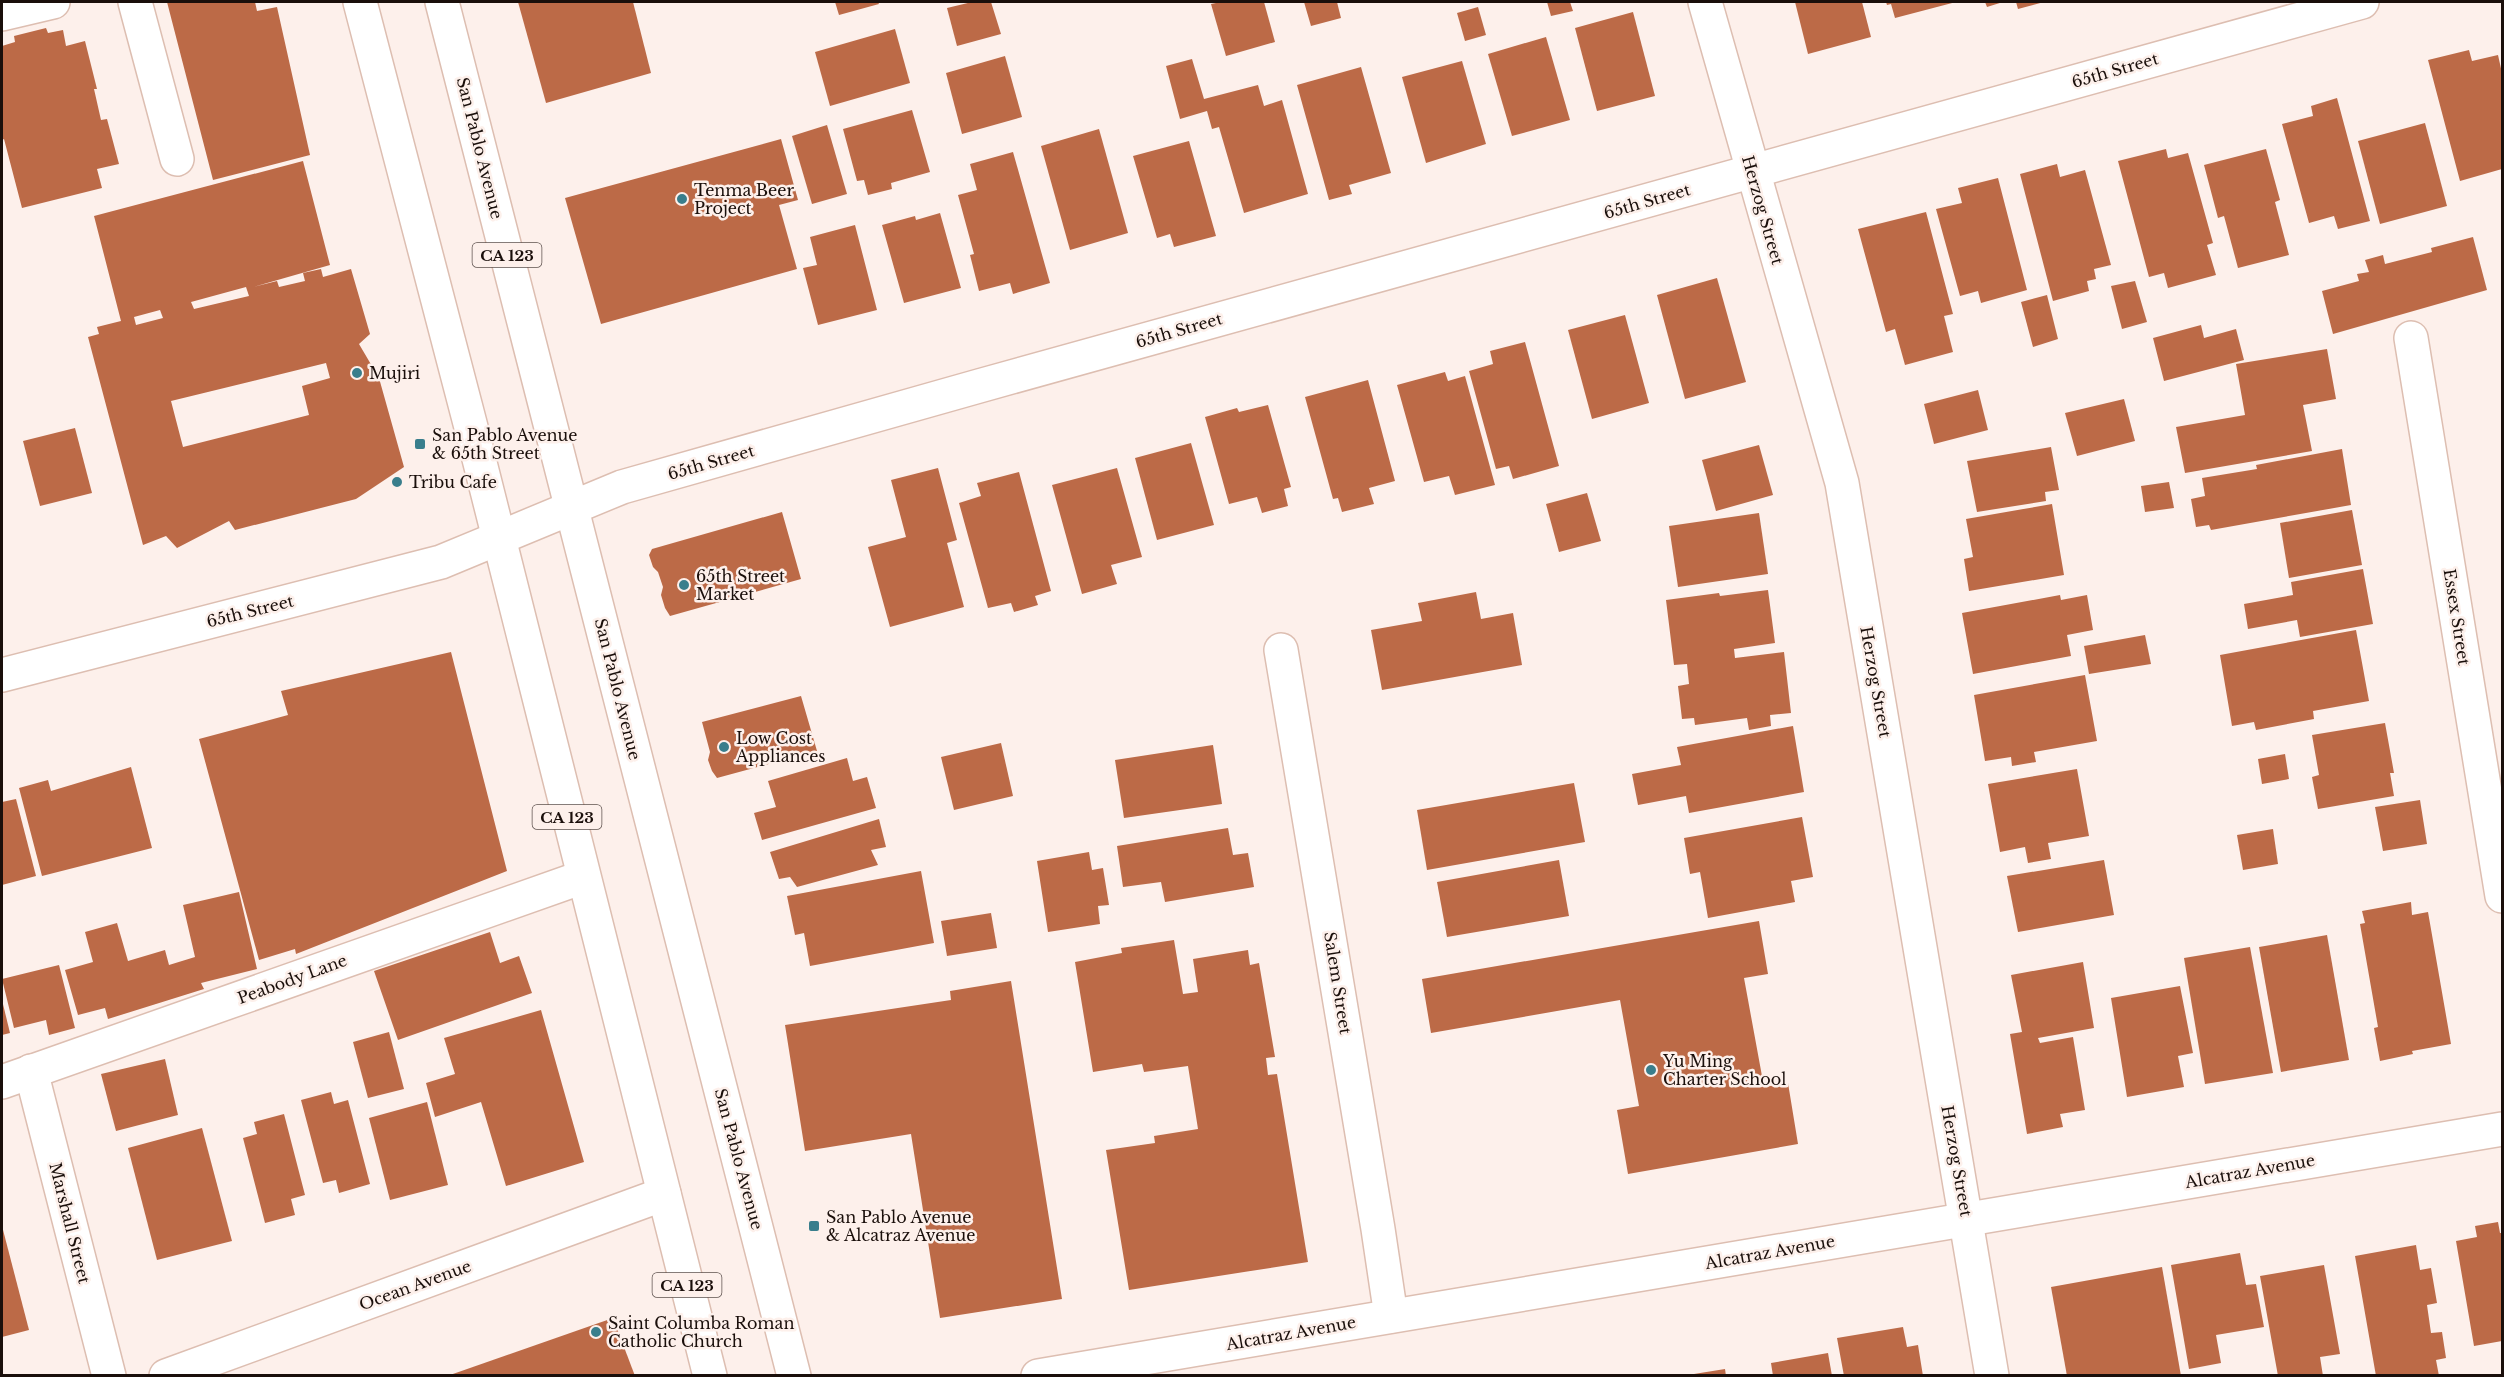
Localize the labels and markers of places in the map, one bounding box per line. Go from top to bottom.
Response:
place label: Tenma Beer Project [694,180,794,218]
marker: Tenma Beer Project [675,192,689,206]
place label: Mujiri [369,363,421,383]
marker: Mujiri [350,366,364,380]
place label: San Pablo Avenue & 65th Street [432,425,577,463]
marker: San Pablo Avenue & 65th Street [413,437,427,451]
place label: Tribu Cafe [409,472,497,492]
marker: Tribu Cafe [390,475,404,489]
place label: 65th Street Market [696,566,785,604]
marker: 65th Street Market [677,578,691,592]
place label: Low Cost Appliances [735,728,826,766]
marker: Low Cost Appliances [717,740,731,754]
place label: Yu Ming Charter School [1662,1051,1786,1089]
marker: Yu Ming Charter School [1644,1063,1658,1077]
place label: San Pablo Avenue & Alcatraz Avenue [826,1207,975,1245]
marker: San Pablo Avenue & Alcatraz Avenue [807,1219,821,1233]
place label: Saint Columba Roman Catholic Church [608,1313,794,1351]
marker: Saint Columba Roman Catholic Church [589,1325,603,1339]

